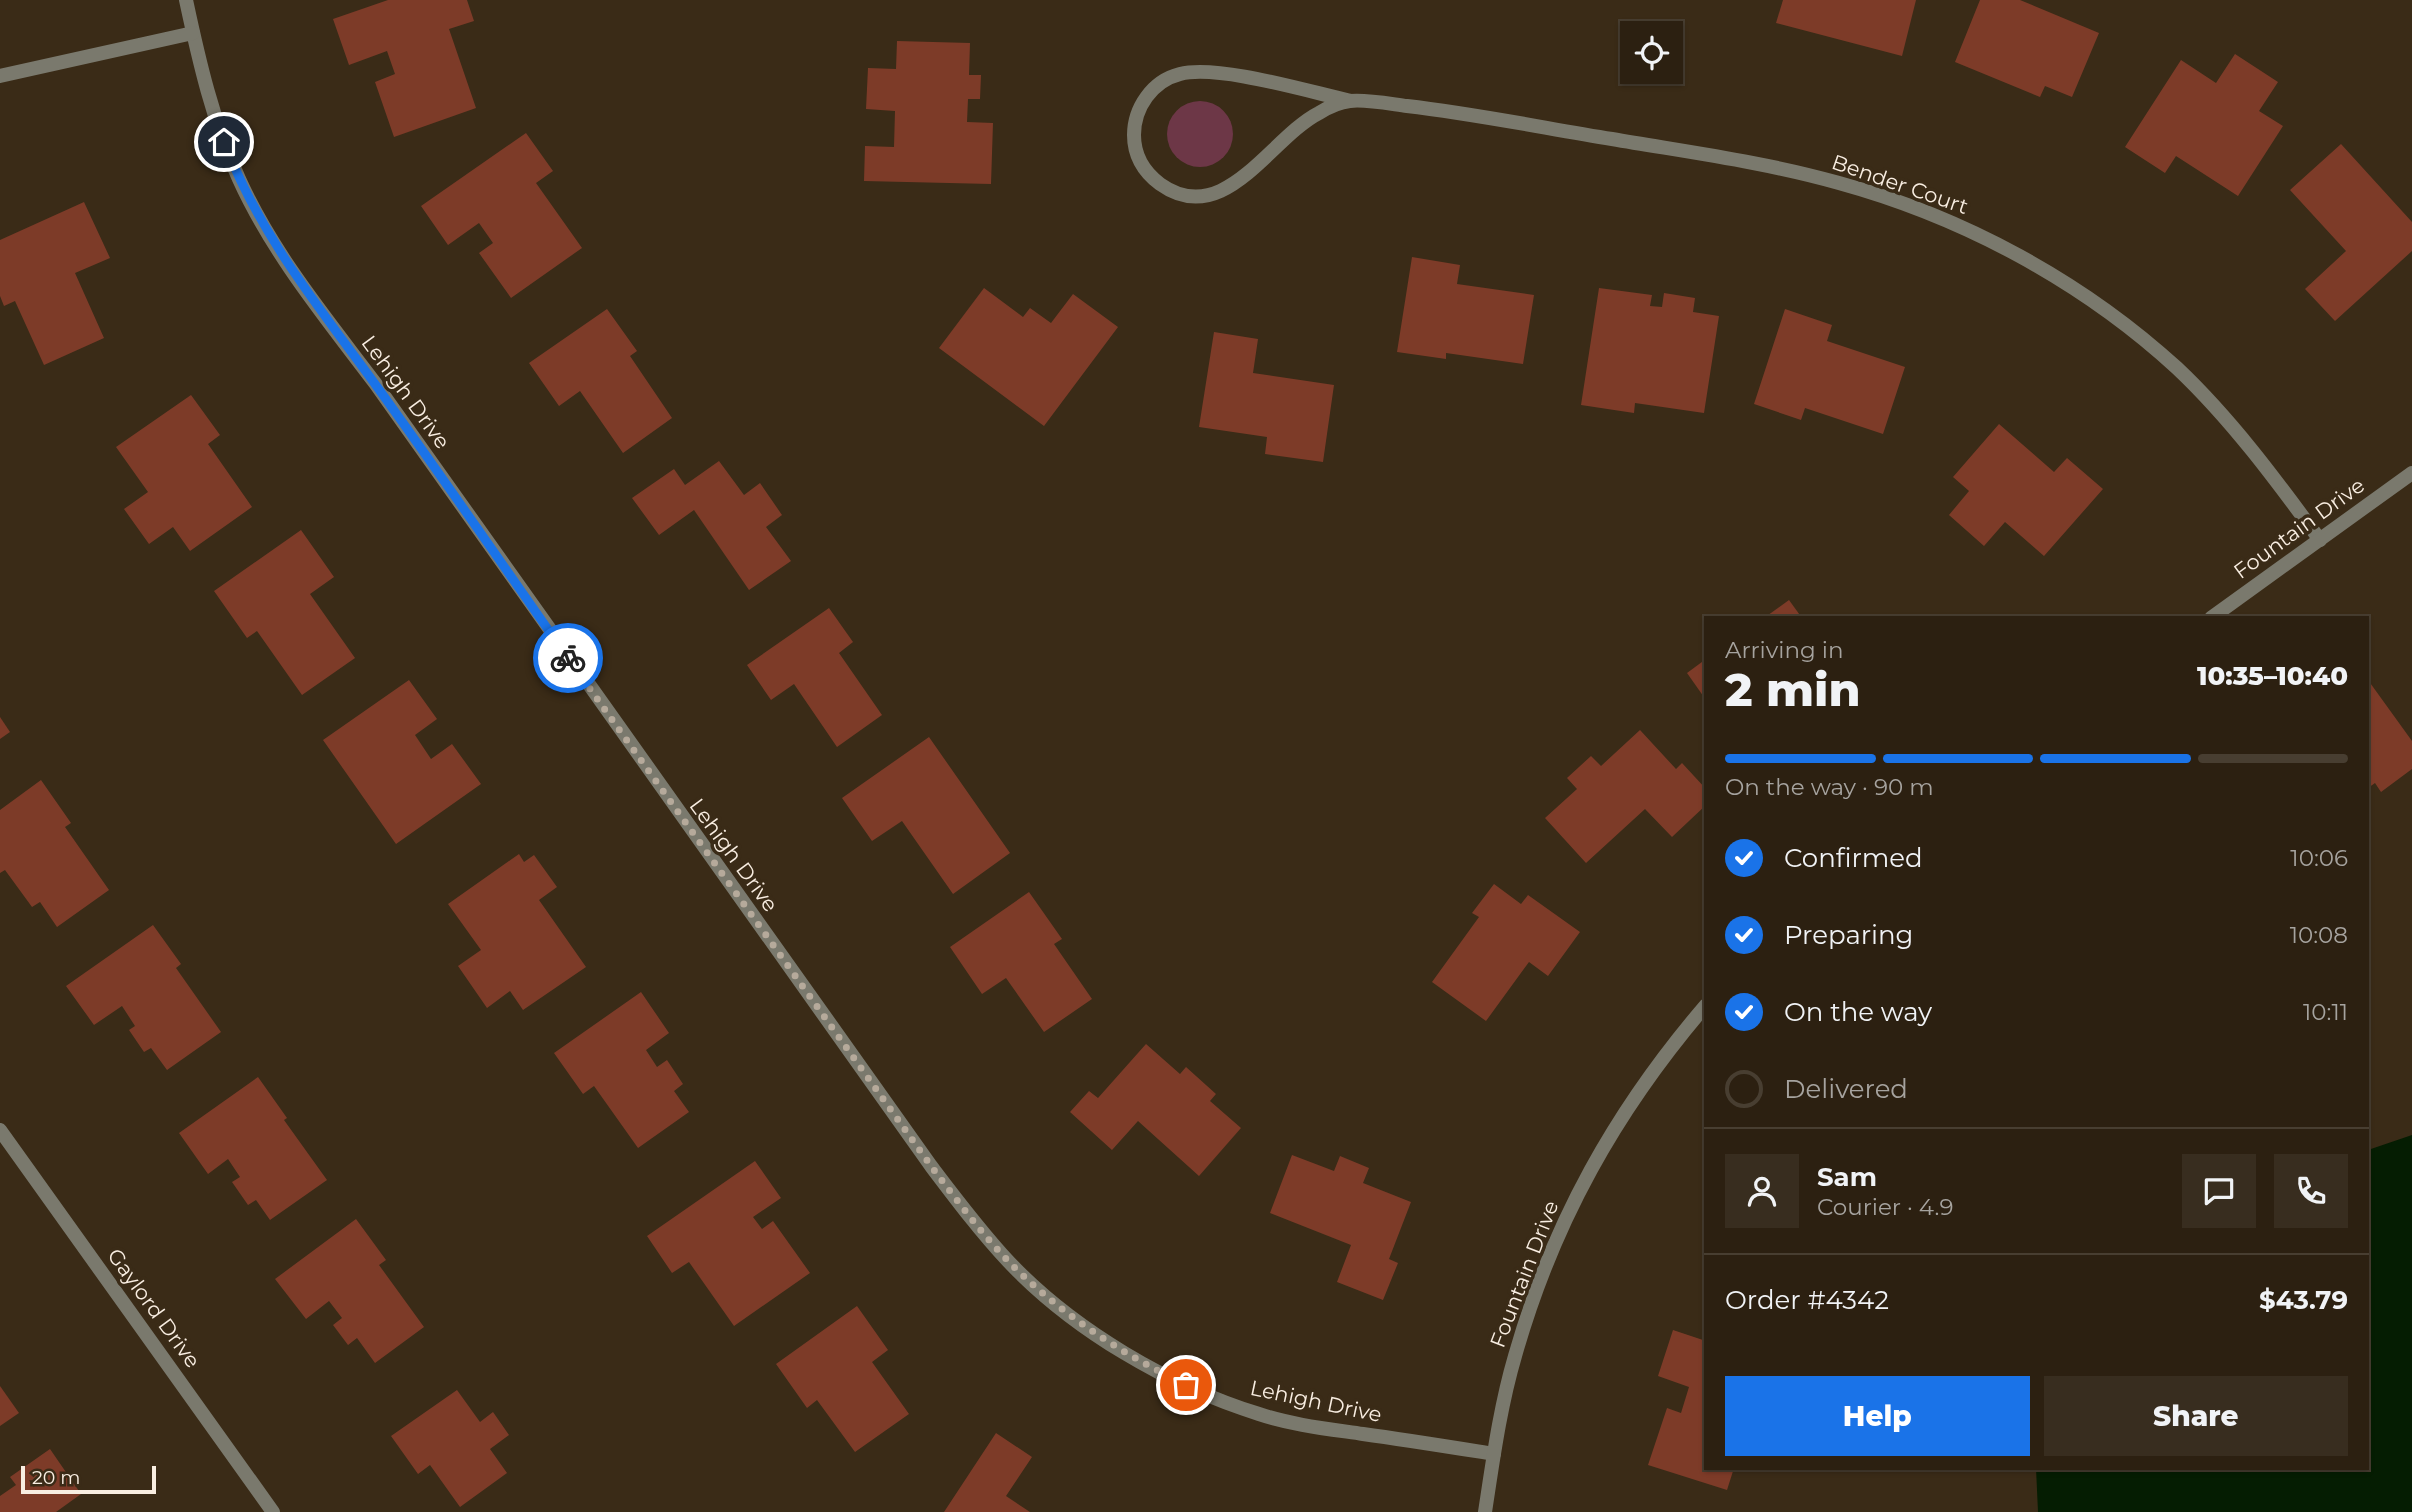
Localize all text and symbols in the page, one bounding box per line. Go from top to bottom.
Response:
map controls [1620,21,1683,84]
button: locate [1620,21,1683,84]
pin [194,112,254,172]
icon: home [205,123,243,161]
street label: Bender Court [1829,149,1971,219]
street label: Lehigh Drive [357,331,455,453]
street label: Fountain Drive [2229,472,2369,584]
courier [533,623,603,693]
text: Arriving in [1725,636,1844,664]
icon: bike [549,639,587,677]
text: 10:35–10:40 [2197,660,2348,692]
text: 2 min [1725,661,1860,718]
text: On the way · 90 m [1725,773,1934,801]
street label: Lehigh Drive [685,794,783,916]
icon: check [1725,839,1763,877]
text: Confirmed [1784,842,1923,874]
text: 10:06 [2290,844,2348,872]
icon: check [1725,916,1763,954]
text: Preparing [1784,919,1913,951]
text: 10:08 [2290,921,2348,949]
icon: check [1725,993,1763,1031]
text: On the way [1784,996,1932,1028]
text: 10:11 [2303,998,2348,1026]
text: Delivered [1784,1073,1908,1105]
button: person [1725,1154,1799,1228]
button: chat [2182,1154,2256,1228]
button: phone [2274,1154,2348,1228]
text: Sam [1817,1161,1877,1193]
text: Courier · 4.9 [1817,1193,1953,1221]
street label: Fountain Drive [1485,1197,1563,1351]
street label: Gaylord Drive [102,1243,206,1373]
text: Order #4342 [1725,1284,1889,1316]
text: $43.79 [2259,1284,2348,1316]
pin [1156,1355,1216,1415]
icon: bag [1167,1366,1205,1404]
street label: Lehigh Drive [1248,1375,1384,1427]
button: Help [1725,1376,2030,1456]
button: Share [2044,1376,2348,1456]
scale bar [21,1463,156,1495]
text: 20 m [32,1466,80,1489]

